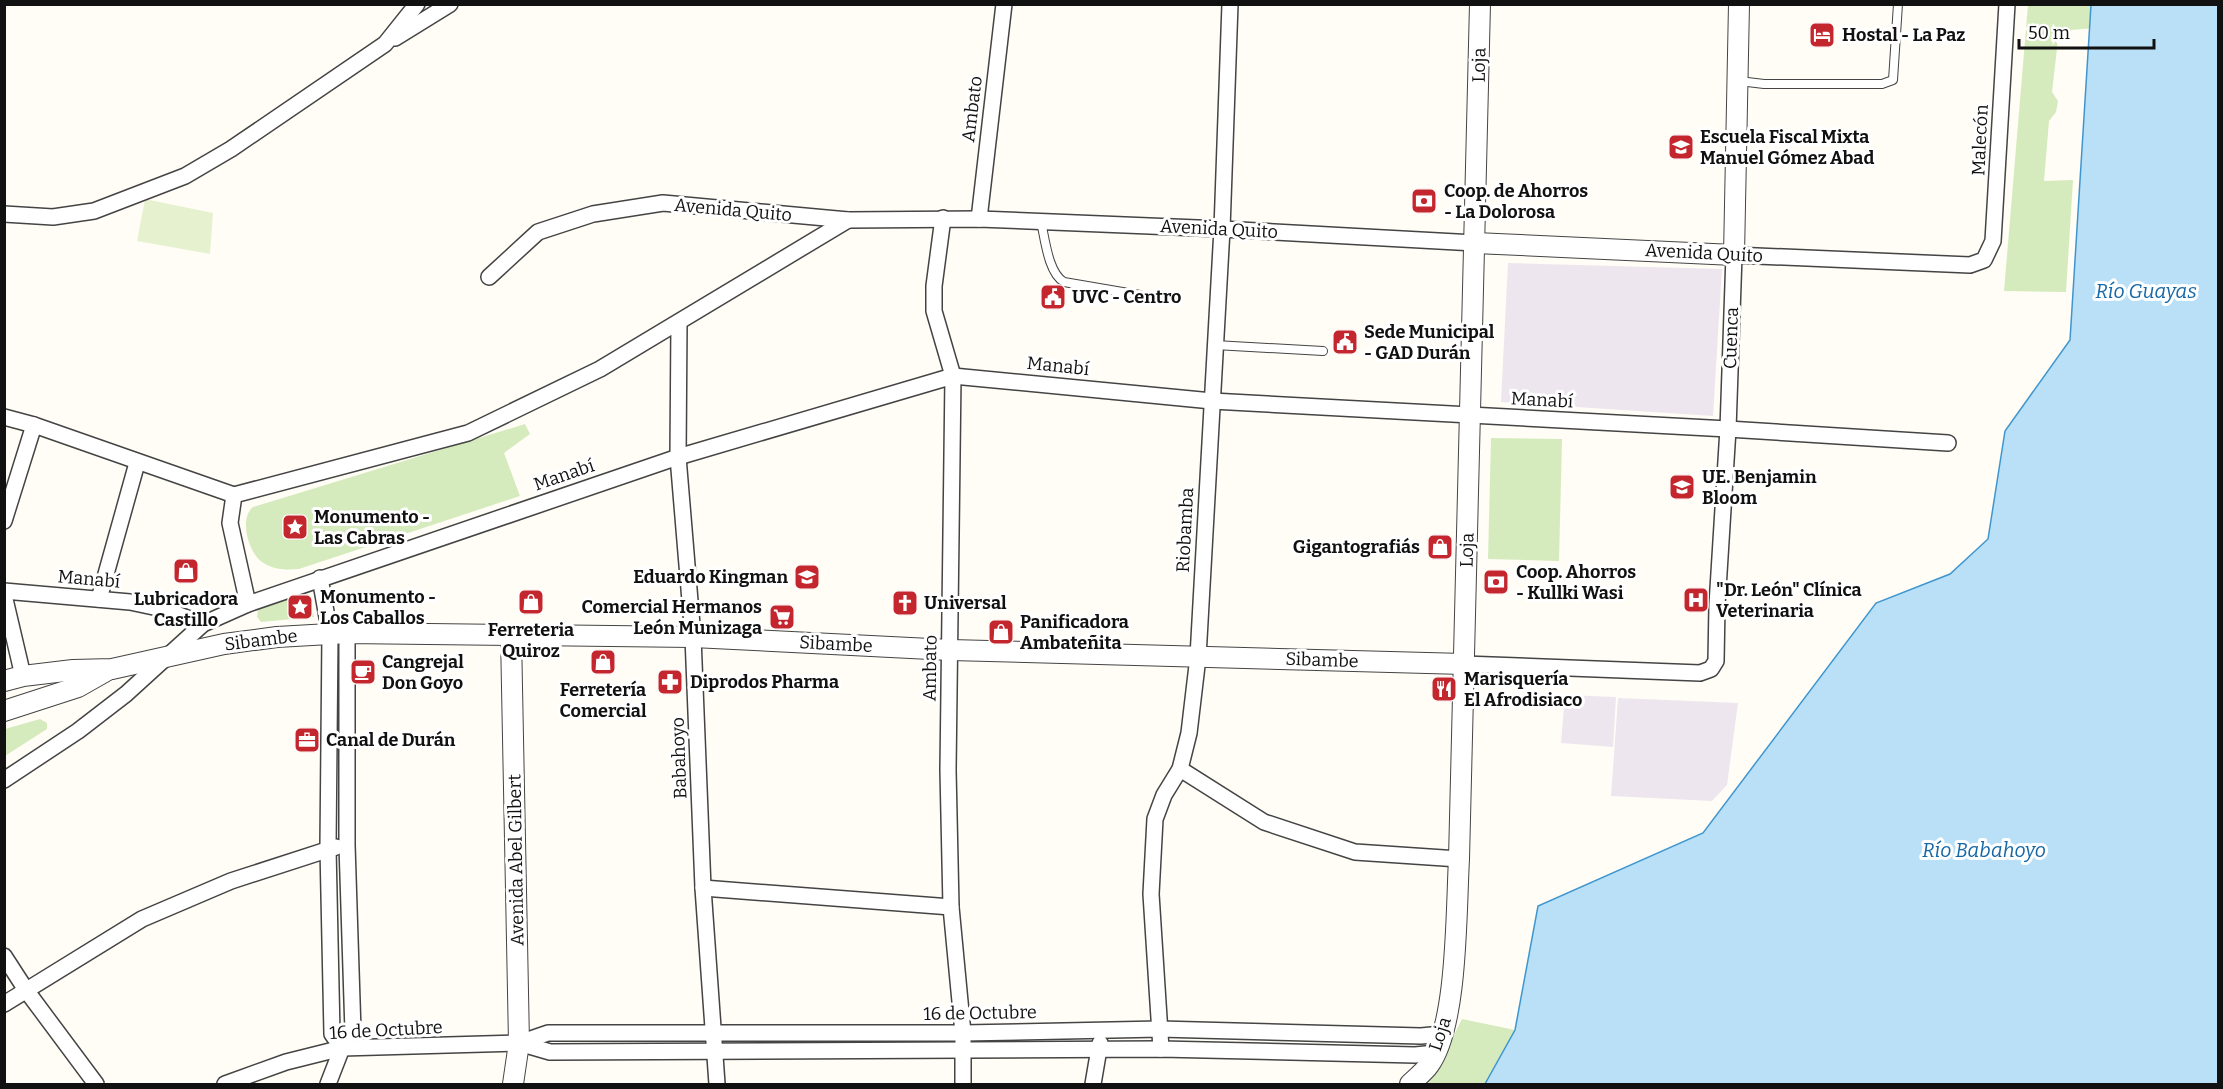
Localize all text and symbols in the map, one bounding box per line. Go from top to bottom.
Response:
scale bar [2019,12,2154,50]
hotel icon: Hostal - La Paz [1807,20,1837,50]
text: 50 m [2028,22,2070,44]
place label: Hostal - La Paz [1842,24,1965,46]
street label: Loja [1468,47,1490,83]
street label: Ambato [957,75,987,143]
street label: Malecón [1967,103,1993,176]
place label: Escuela Fiscal Mixta Manuel Gómez Abad [1700,126,1874,169]
school or university icon: Escuela Fiscal Mixta Manuel Gómez Abad [1666,132,1696,162]
place label: Coop. de Ahorros - La Dolorosa [1444,180,1588,223]
bank icon: Coop. de Ahorros - La Dolorosa [1409,186,1439,216]
street label: Avenida Quito [673,194,793,226]
street label: Avenida Quito [1159,215,1279,243]
street label: Avenida Quito [1644,239,1764,267]
water label: Río Guayas [2095,279,2197,303]
public building icon: UVC - Centro [1038,282,1068,312]
place label: UVC - Centro [1072,286,1181,308]
street label: Cuenca [1719,306,1743,369]
place label: Sede Municipal - GAD Durán [1364,321,1495,364]
public building icon: Sede Municipal - GAD Durán [1330,327,1360,357]
street label: Manabí [1026,352,1091,380]
street label: Manabí [1510,387,1574,413]
street label: Manabí [531,454,598,496]
place label: UE. Benjamin Bloom [1702,466,1817,509]
school or university icon: UE. Benjamin Bloom [1667,472,1697,502]
street label: Riobamba [1172,487,1198,573]
place label: Monumento - Las Cabras [314,506,430,549]
place icon: Monumento - Las Cabras [280,512,310,542]
shop icon: Gigantografiás [1425,532,1455,562]
street label: Loja [1455,532,1479,568]
place label: Gigantografiás [1293,536,1420,558]
shop icon: Lubricadora Castillo [171,556,201,586]
place label: Coop. Ahorros - Kullki Wasi [1516,561,1636,604]
school or university icon: Eduardo Kingman [792,562,822,592]
street label: Manabí [57,565,122,593]
place label: Eduardo Kingman [633,566,788,588]
bank icon: Coop. Ahorros - Kullki Wasi [1481,567,1511,597]
place label: "Dr. León" Clínica Veterinaria [1716,579,1862,622]
hospital icon: "Dr. León" Clínica Veterinaria [1681,585,1711,615]
place label: Monumento - Los Caballos [320,586,436,629]
shop icon: Ferreteria Quiroz [516,587,546,617]
place label: Lubricadora Castillo [134,588,238,631]
church icon: Universal [890,588,920,618]
place icon: Monumento - Los Caballos [285,592,315,622]
place label: Universal [924,592,1007,614]
place label: Comercial Hermanos León Munizaga [581,596,762,639]
supermarket icon: Comercial Hermanos León Munizaga [767,602,797,632]
place label: Panificadora Ambateñita [1020,611,1129,654]
shop icon: Panificadora Ambateñita [986,617,1016,647]
place label: Ferreteria Quiroz [488,619,574,662]
street label: Sibambe [223,625,299,655]
street label: Sibambe [799,631,873,657]
street label: Ambato [918,635,942,701]
shop icon: Ferretería Comercial [588,647,618,677]
street label: Sibambe [1285,648,1359,672]
place label: Cangrejal Don Goyo [382,651,464,694]
cafe icon: Cangrejal Don Goyo [348,657,378,687]
pharmacy icon: Diprodos Pharma [655,667,685,697]
place label: Marisquería El Afrodisiaco [1464,668,1582,711]
place label: Diprodos Pharma [690,671,839,693]
restaurant icon: Marisquería El Afrodisiaco [1429,674,1459,704]
place label: Ferretería Comercial [560,679,647,722]
street label: Babahoyo [667,717,691,799]
office icon: Canal de Durán [292,725,322,755]
place label: Canal de Durán [326,729,456,751]
street label: Avenida Abel Gilbert [503,774,528,946]
water label: Río Babahoyo [1922,838,2046,862]
street label: 16 de Octubre [923,1001,1037,1025]
street label: Loja [1424,1014,1456,1054]
street label: 16 de Octubre [329,1016,443,1044]

